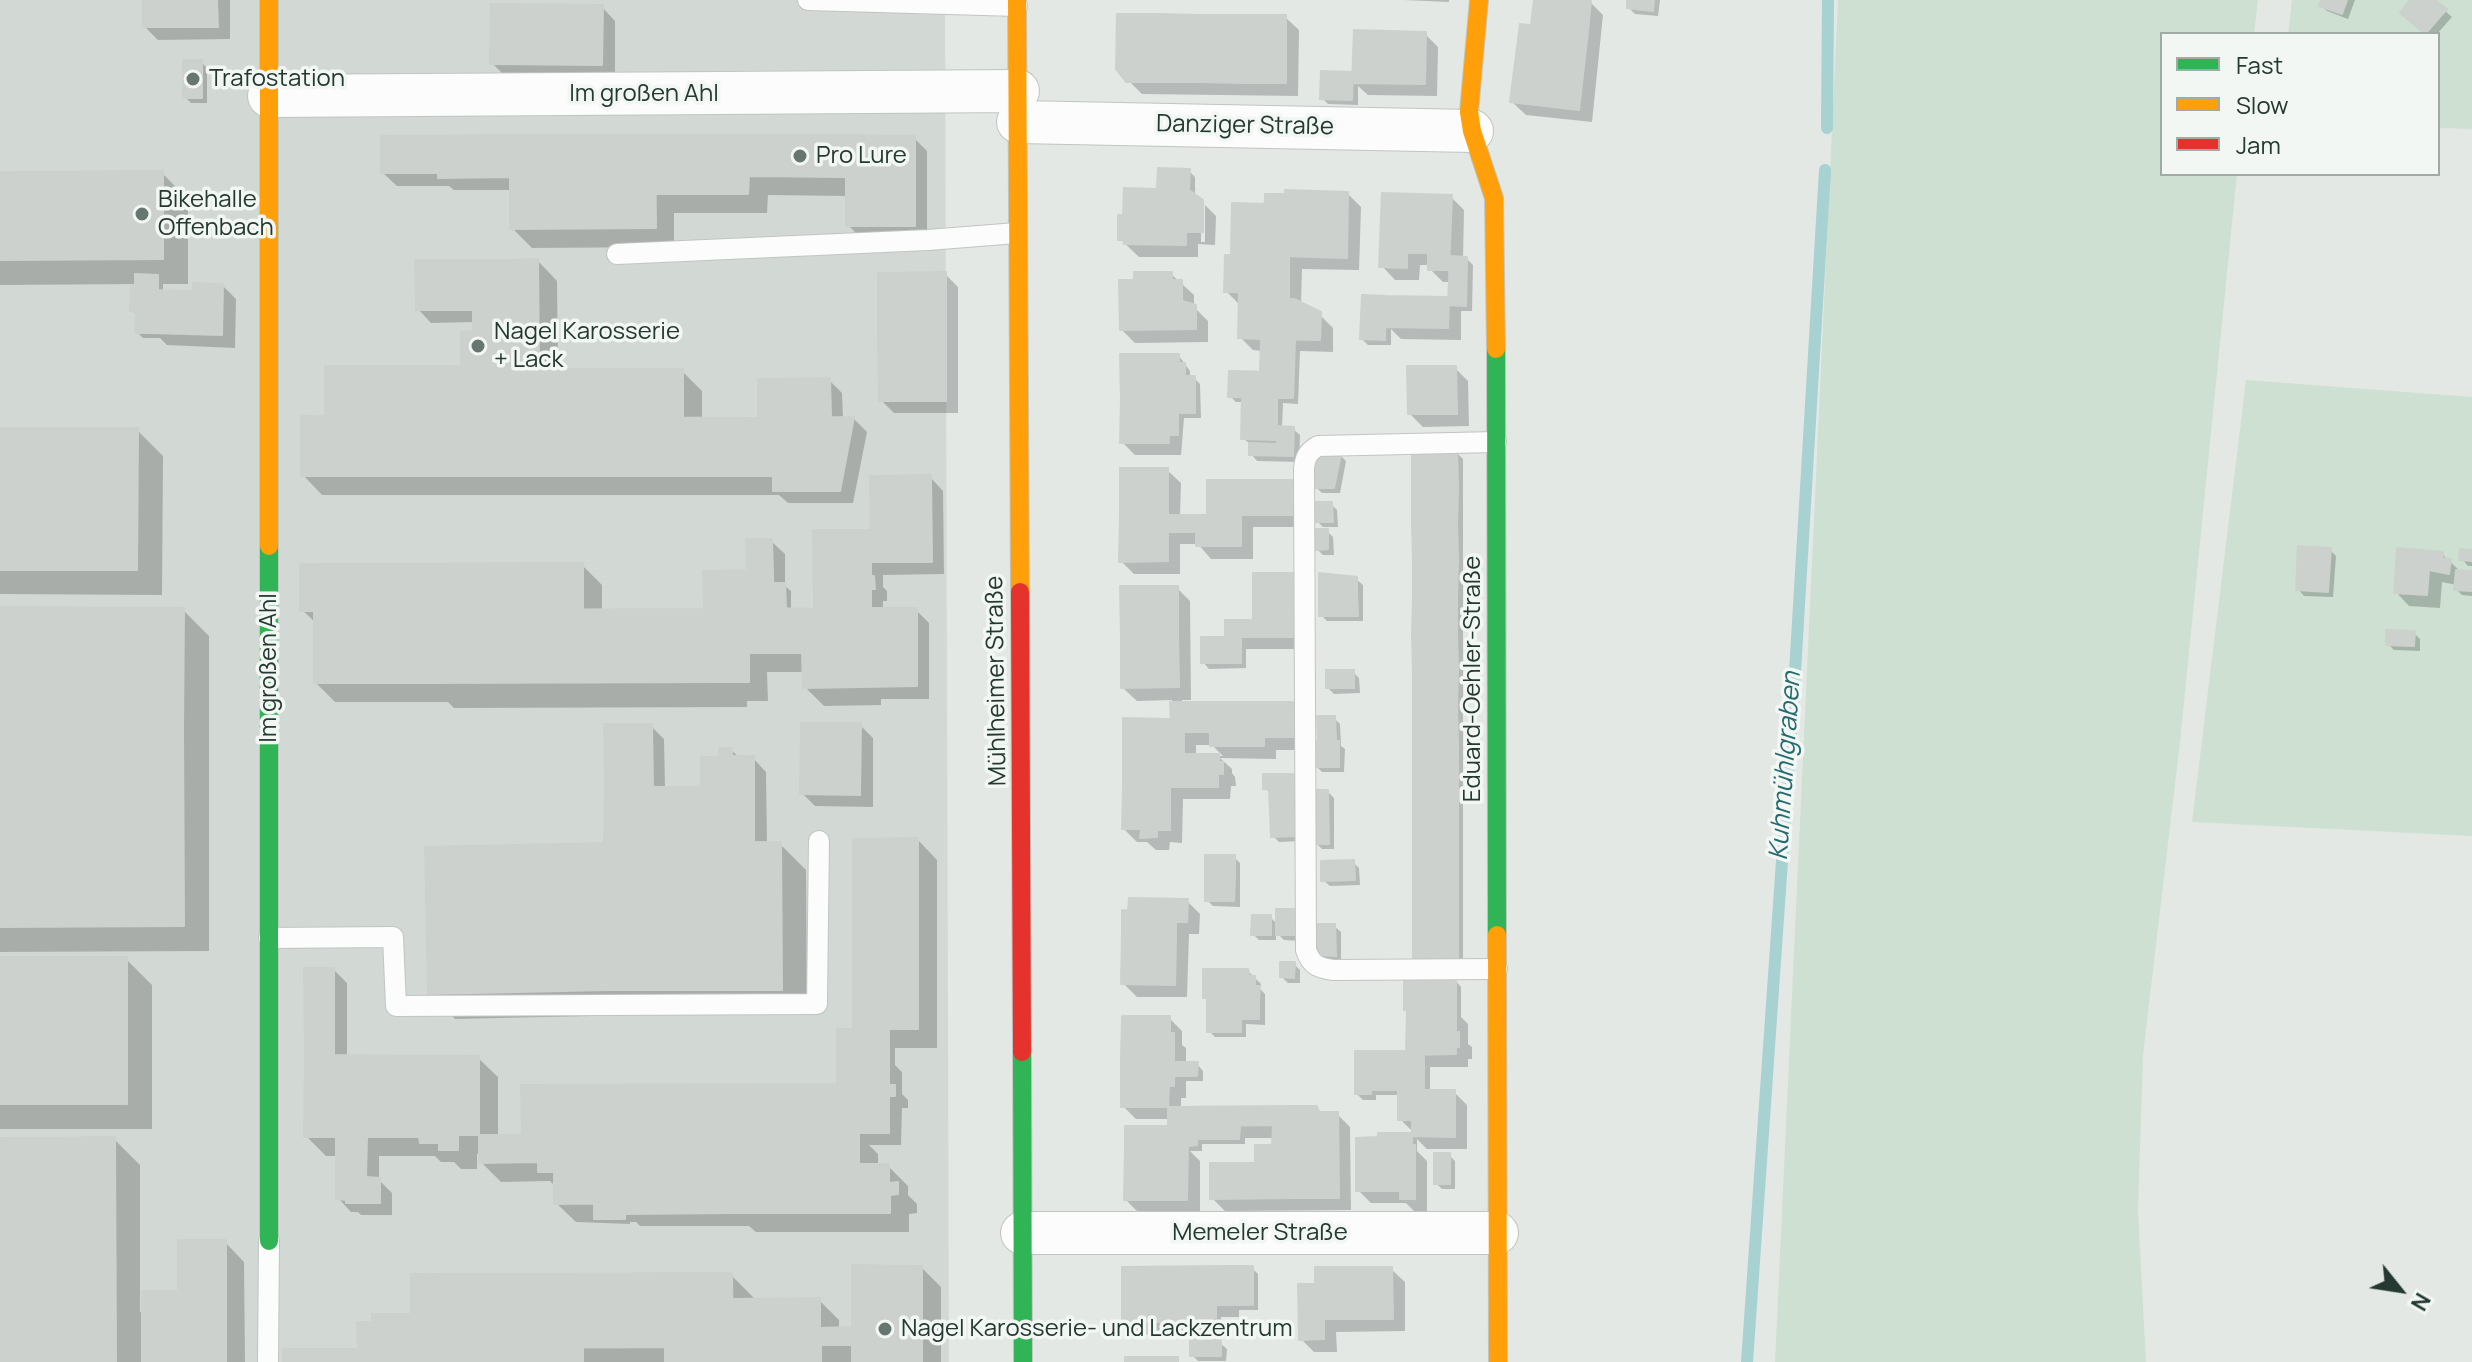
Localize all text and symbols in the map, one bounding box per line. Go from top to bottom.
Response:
legend [2160,32,2440,176]
text: Fast [2236,48,2283,81]
place label: Trafostation [209,65,345,93]
marker: Trafostation [184,70,202,88]
street label: Im großen Ahl [569,80,719,108]
text: Slow [2236,88,2289,121]
street label: Danziger Straße [1156,110,1334,142]
text: Jam [2236,128,2281,161]
place label: Pro Lure [816,142,907,170]
marker: Pro Lure [791,147,809,165]
place label: Bikehalle Offenbach [158,186,274,242]
marker: Bikehalle Offenbach [133,205,151,223]
place label: Nagel Karosserie + Lack [494,318,680,374]
marker: Nagel Karosserie + Lack [469,337,487,355]
street label: Eduard-Oehler-Straße [1459,556,1487,802]
street label: Mühlheimer Straße [981,576,1013,786]
street label: Im großen Ahl [255,593,283,743]
water label: Kuhmühlgraben [1764,671,1808,861]
street label: Memeler Straße [1172,1219,1348,1247]
north arrow [2360,1250,2440,1330]
text: N [2404,1288,2438,1316]
place label: Nagel Karosserie- und Lackzentrum [901,1315,1293,1343]
marker: Nagel Karosserie- und Lackzentrum [876,1320,894,1338]

